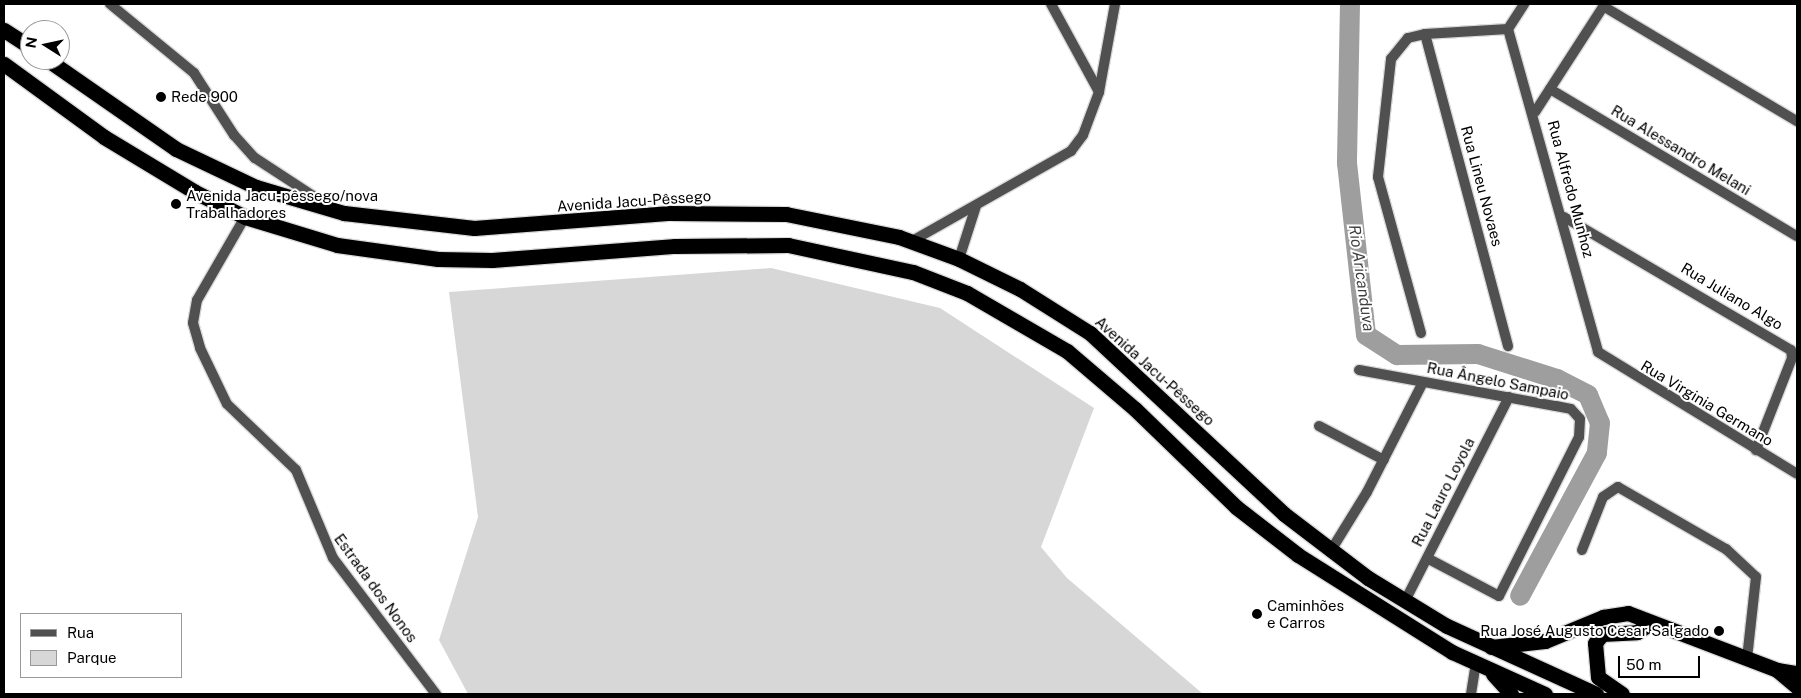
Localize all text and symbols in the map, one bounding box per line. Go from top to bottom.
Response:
north arrow [20,20,70,70]
text: N [22,36,40,49]
place label: Rede 900 [171,88,238,106]
marker: Rede 900 [155,91,167,103]
street label: Rua Alessandro Melani [1608,101,1754,199]
street label: Rua Alfredo Munhoz [1544,118,1598,260]
street label: Rua Lineu Novaes [1457,124,1507,248]
place label: Avenida Jacu-pêssego/nova Trabalhadores [186,186,378,221]
street label: Avenida Jacu-Pêssego [556,187,712,215]
marker: Avenida Jacu-pêssego/nova Trabalhadores [170,198,182,210]
water label: Rio Aricanduva [1344,223,1378,333]
street label: Rua Juliano Algo [1678,259,1786,333]
street label: Avenida Jacu-Pêssego [1092,313,1218,429]
street label: Rua Virginia Germano [1637,356,1777,450]
street label: Rua Ângelo Sampaio [1425,358,1571,404]
street label: Rua Lauro Loyola [1408,434,1478,550]
street label: Estrada dos Nonos [330,530,422,646]
place label: Caminhões e Carros [1267,596,1344,631]
marker: Caminhões e Carros [1251,608,1263,620]
legend [20,613,182,678]
place label: Rua José Augusto Cesar Salgado [1480,622,1709,640]
text: Rua [67,624,94,641]
marker: Rua José Augusto Cesar Salgado [1713,625,1725,637]
scale bar [1621,646,1704,678]
text: Parque [67,649,117,666]
text: 50 m [1626,656,1661,673]

